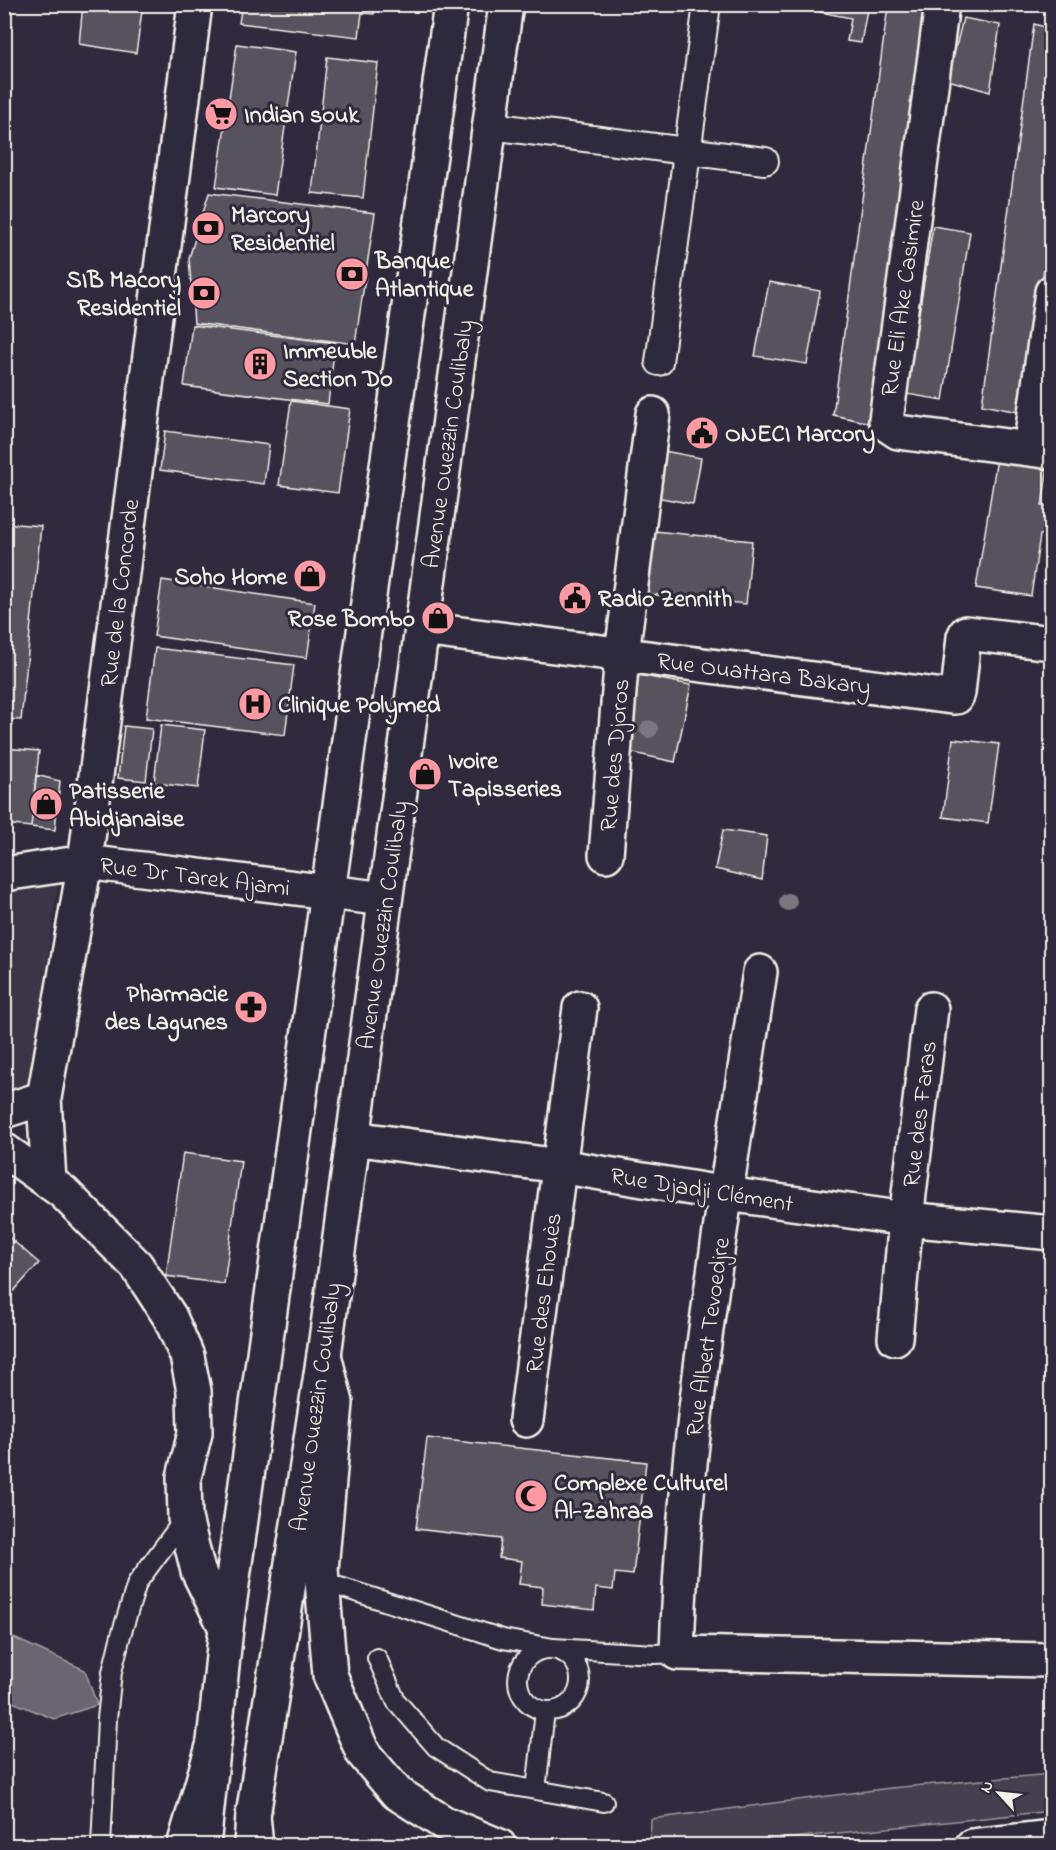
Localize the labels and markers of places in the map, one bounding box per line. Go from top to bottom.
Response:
supermarket icon: Indian souk [203,96,239,132]
place label: Indian souk [244,99,359,134]
place label: Marcory Residentiel [231,199,335,262]
bank icon: Marcory Residentiel [190,210,226,246]
place label: Banque Atlantique [374,245,475,308]
bank icon: Banque Atlantique [334,256,370,292]
place label: SIB Macory Residentiel [66,264,181,327]
bank icon: SIB Macory Residentiel [186,275,222,311]
place label: Immeuble Section Do [283,335,393,398]
building icon: Immeuble Section Do [242,346,278,382]
public building icon: ONECI Marcory [684,415,720,451]
place label: ONECI Marcory [725,418,875,454]
shop icon: Soho Home [292,558,328,594]
place label: Soho Home [174,561,288,596]
public building icon: Radio Zennith [557,580,593,616]
place label: Radio Zennith [598,583,732,618]
shop icon: Rose Bombo [420,600,456,636]
place label: Rose Bombo [288,603,415,638]
hospital icon: Clinique Polymed [237,686,273,722]
place label: Clinique Polymed [278,689,441,725]
place label: Ivoire Tapisseries [448,745,562,808]
shop icon: Ivoire Tapisseries [407,756,443,792]
place label: Patisserie Abidjanaise [69,775,185,838]
shop icon: Patisserie Abidjanaise [28,786,64,822]
place label: Pharmacie des Lagunes [104,978,229,1042]
pharmacy icon: Pharmacie des Lagunes [233,989,269,1025]
place label: Complexe Culturel Al-Zahraa [554,1467,728,1530]
mosque icon: Complexe Culturel Al-Zahraa [513,1478,549,1514]

